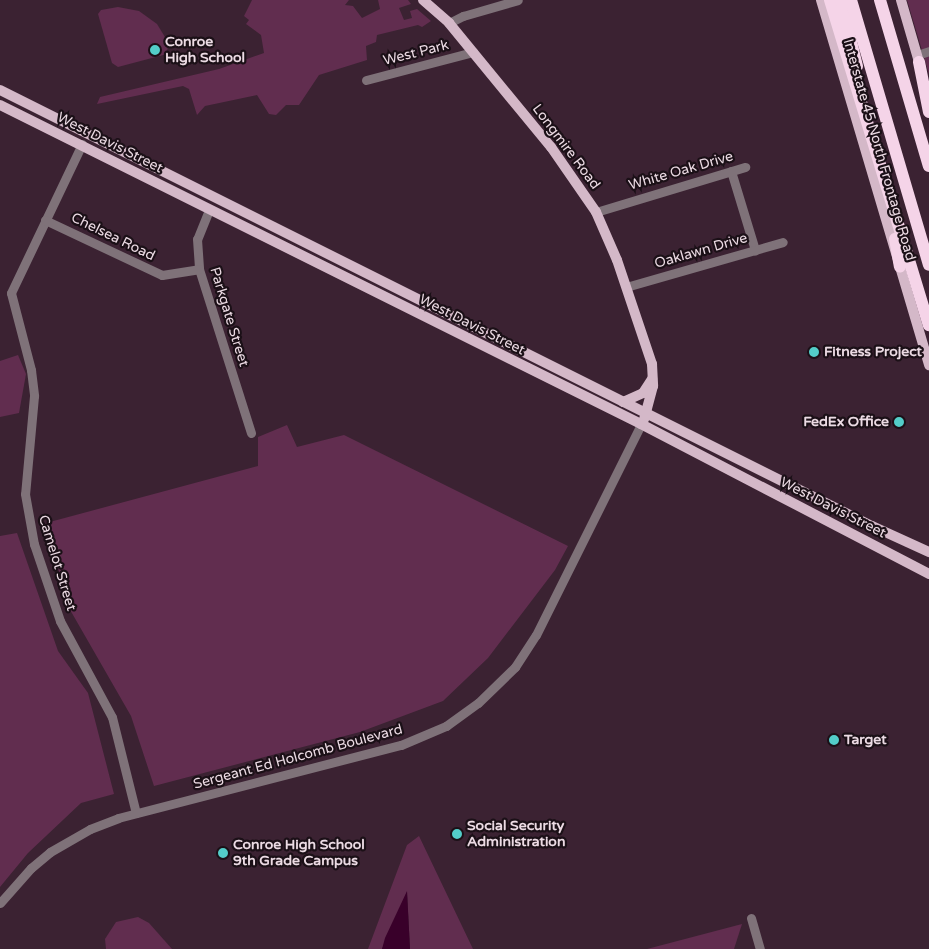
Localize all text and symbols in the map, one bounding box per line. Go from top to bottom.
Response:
place label: Conroe High School [165,34,245,66]
street label: West Park [381,37,451,69]
street label: Interstate 45 North Frontage Road [839,37,919,263]
marker: Conroe High School [149,44,161,56]
street label: Longmire Road [529,101,603,193]
street label: West Davis Street [54,109,166,177]
street label: White Oak Drive [627,148,735,194]
street label: Chelsea Road [68,210,158,264]
street label: Oaklawn Drive [653,230,749,272]
street label: Parkgate Street [206,265,252,369]
street label: West Davis Street [416,291,528,359]
place label: Fitness Project [824,344,922,360]
marker: Fitness Project [808,346,820,358]
place label: FedEx Office [803,414,889,430]
marker: FedEx Office [893,416,905,428]
street label: West Davis Street [777,474,889,542]
street label: Camelot Street [34,513,80,613]
street label: Sergeant Ed Holcomb Boulevard [192,721,404,793]
place label: Target [844,732,887,748]
marker: Target [828,734,840,746]
place label: Social Security Administration [467,818,565,850]
marker: Social Security Administration [451,828,463,840]
place label: Conroe High School 9th Grade Campus [233,837,365,870]
marker: Conroe High School 9th Grade Campus [217,847,229,859]

